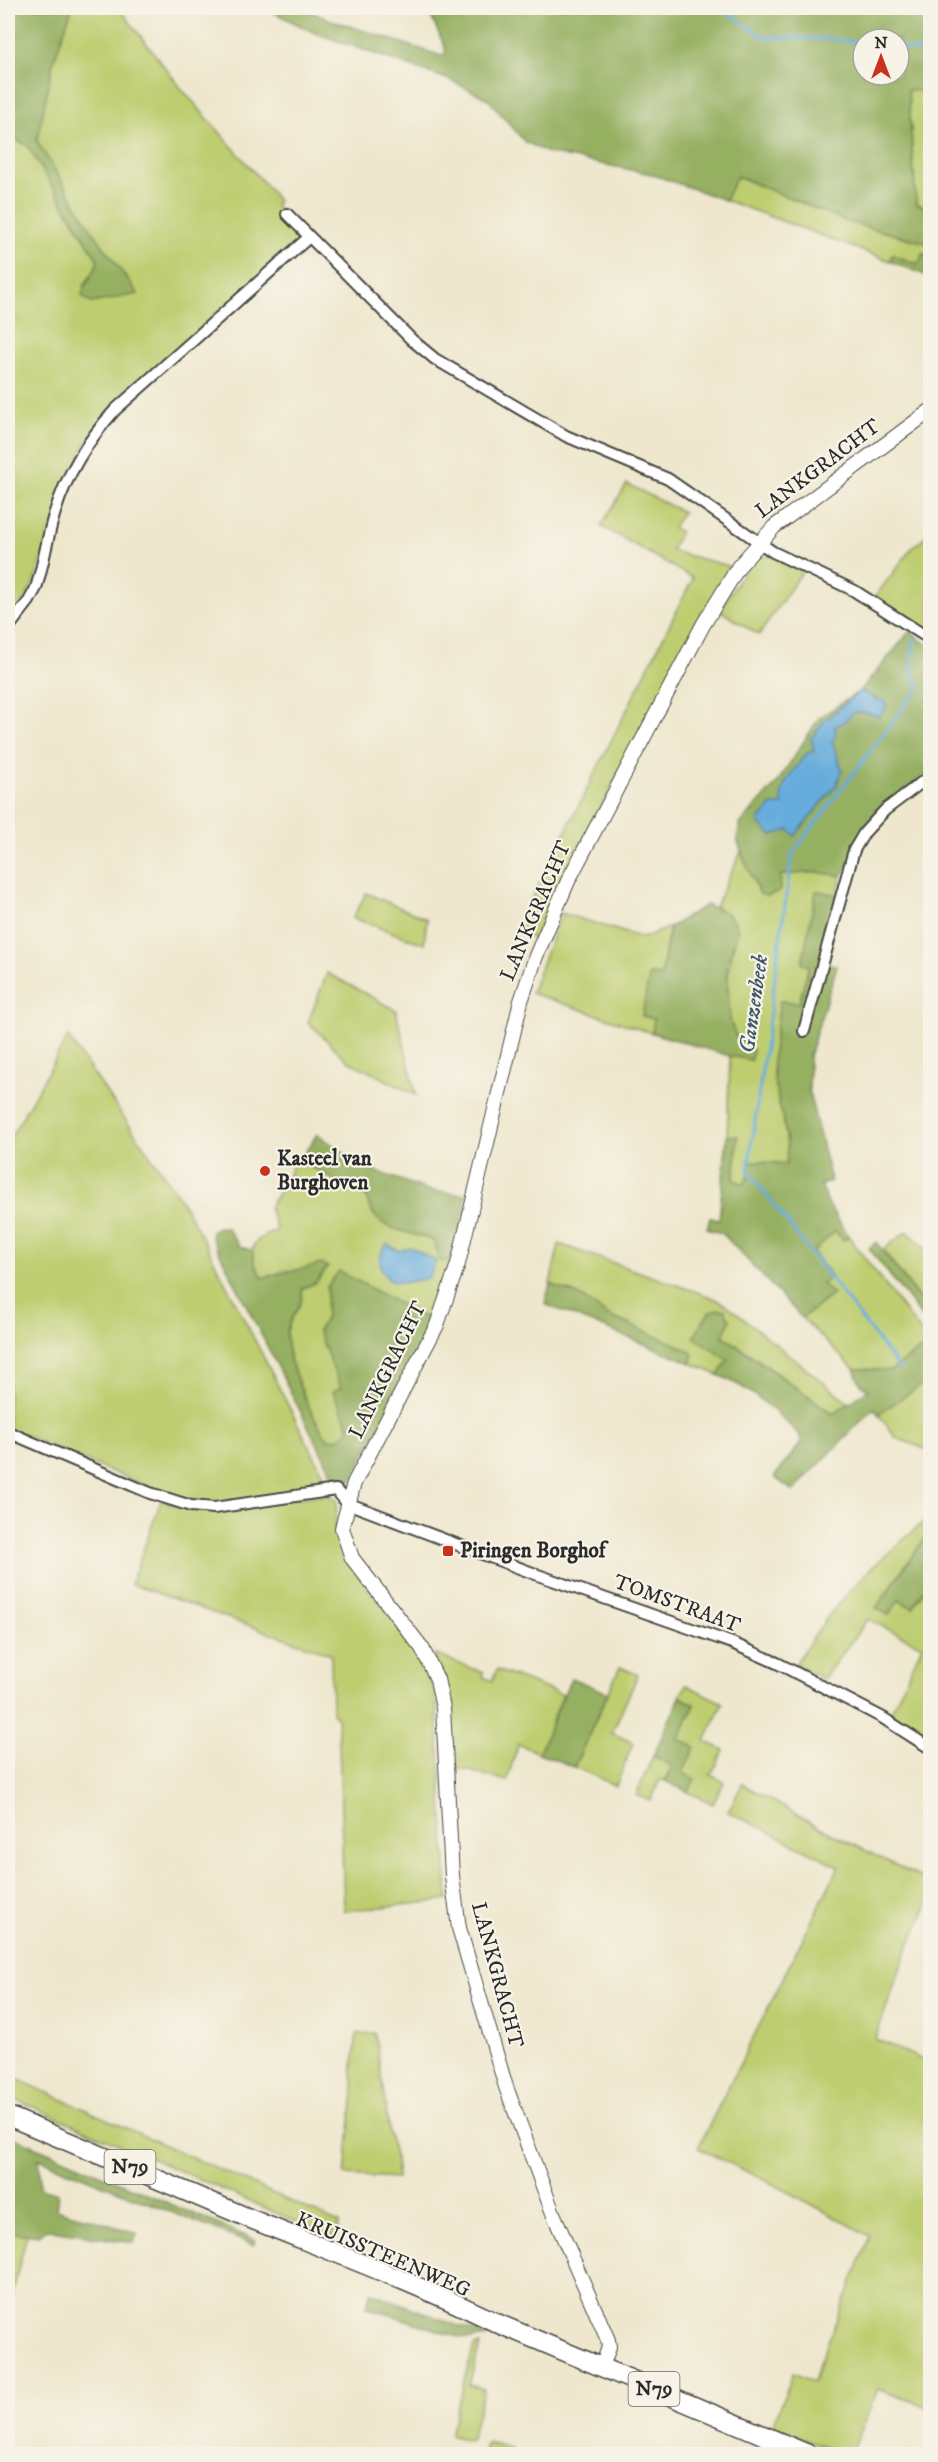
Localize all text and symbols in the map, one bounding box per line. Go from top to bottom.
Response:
north arrow [851,27,911,87]
text: N [874,33,888,53]
street label: LANKGRACHT [750,414,886,524]
street label: LANKGRACHT [495,837,577,985]
water label: Ganzenbeek [734,952,774,1055]
place label: Kasteel van Burghoven [277,1146,373,1196]
marker: Kasteel van Burghoven [258,1164,272,1178]
street label: LANKGRACHT [343,1297,433,1443]
place label: Piringen Borghof [460,1538,609,1564]
marker: Piringen Borghof [441,1544,455,1558]
street label: TOMSTRAAT [610,1569,744,1639]
street label: LANKGRACHT [465,1899,529,2051]
road number: N79 [104,2150,156,2184]
street label: KRUISSTEENWEG [292,2207,474,2304]
road number: N79 [628,2372,680,2406]

